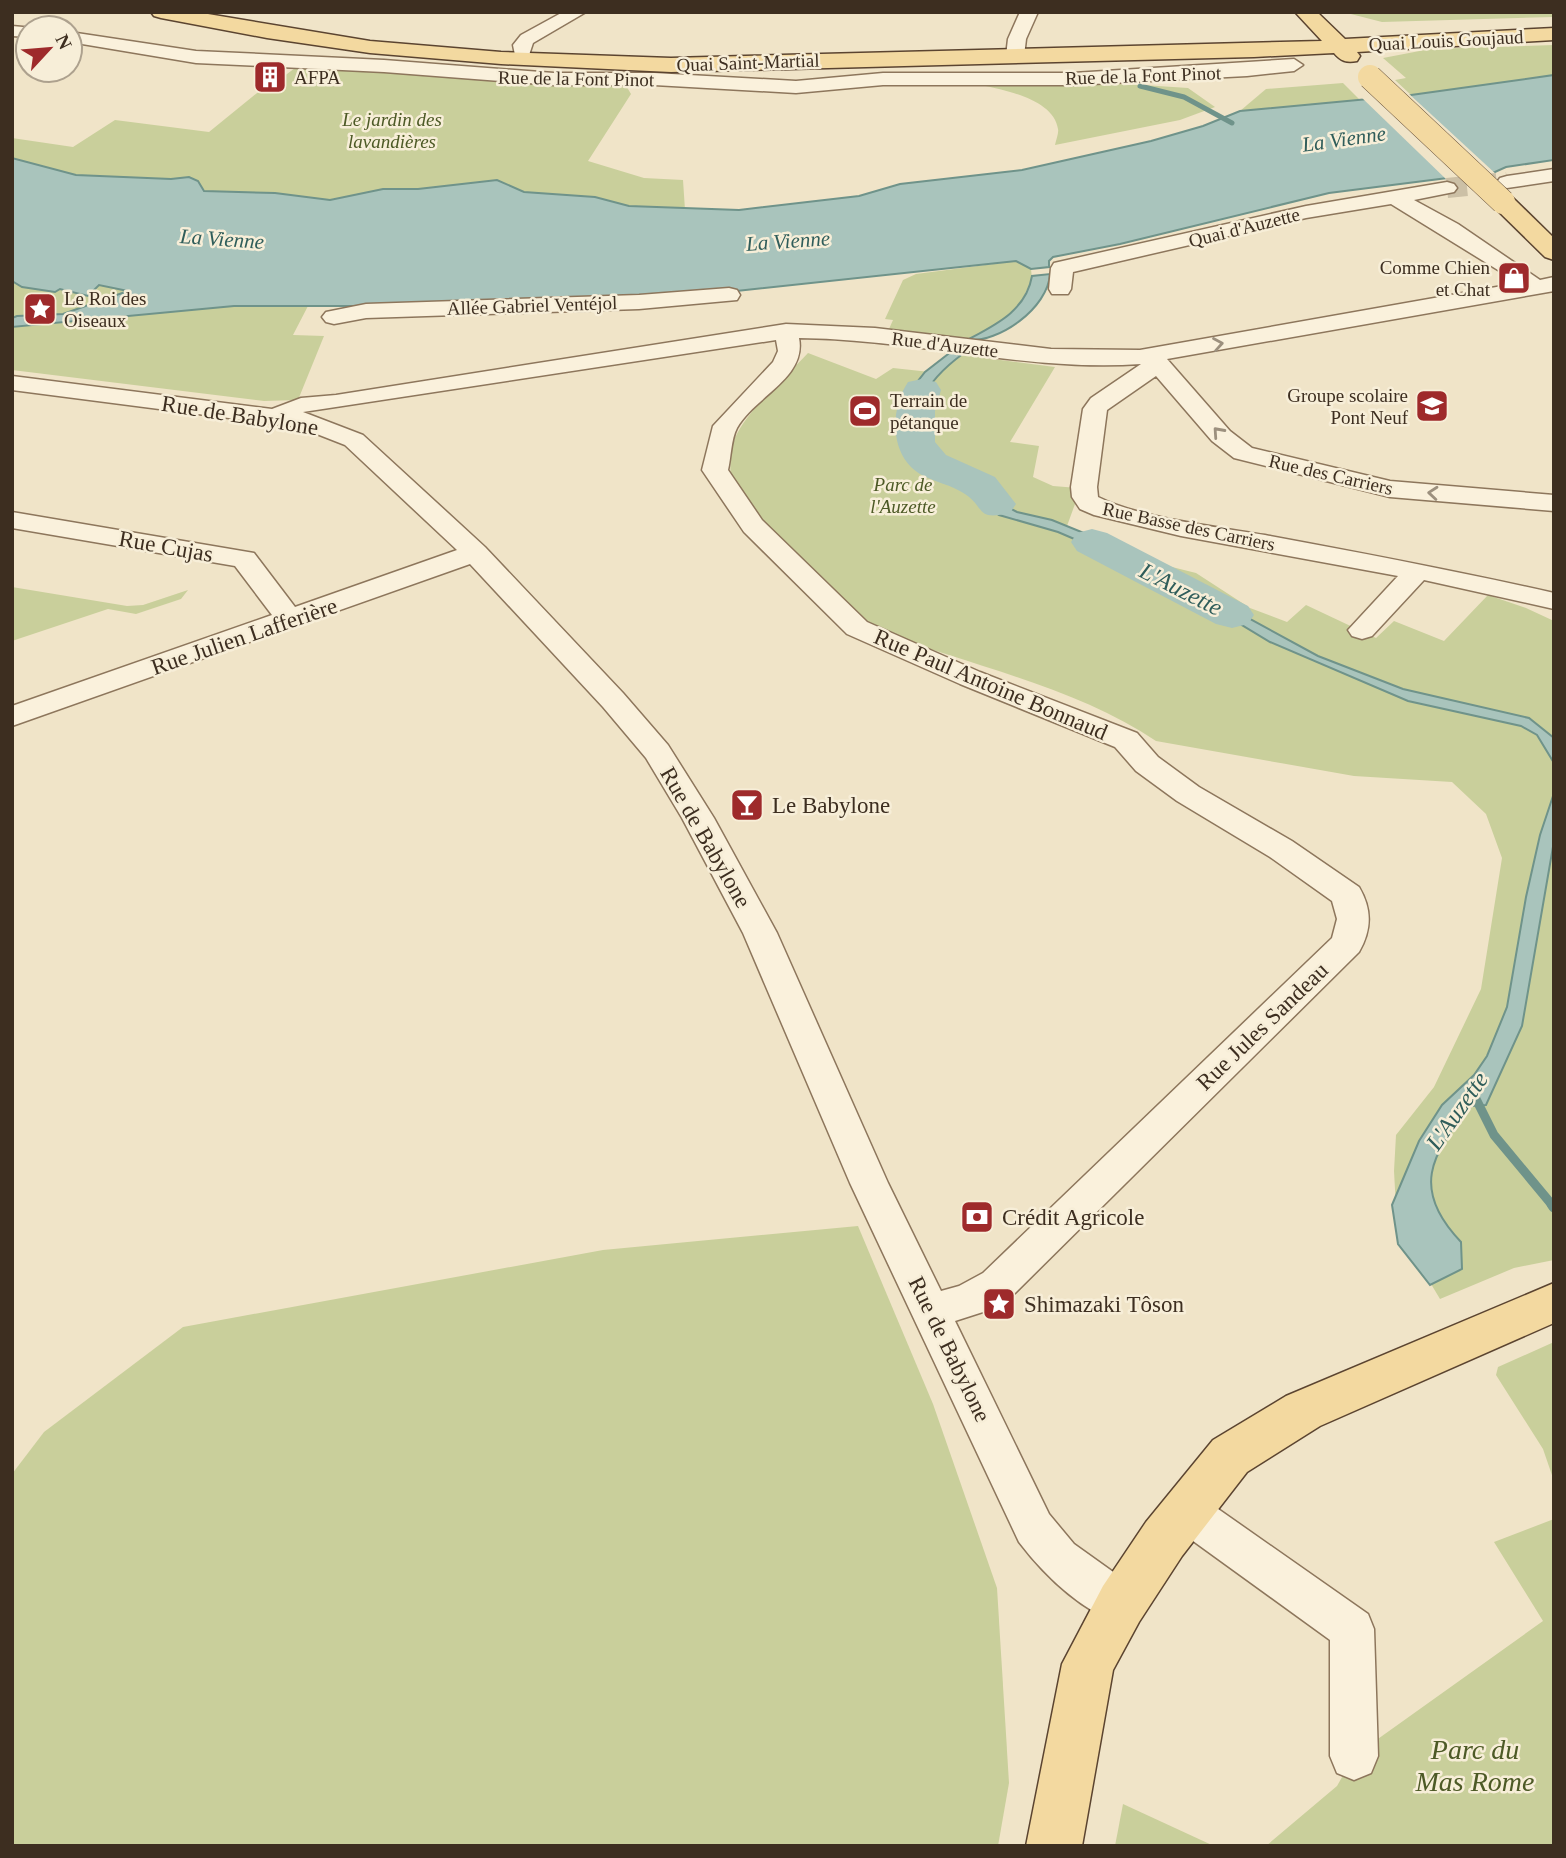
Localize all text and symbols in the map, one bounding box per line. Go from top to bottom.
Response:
north arrow [14,14,84,84]
street label: Quai Louis Goujaud [1368,26,1525,55]
text: N [51,31,76,53]
street label: Quai Saint-Martial [676,50,820,75]
building icon: AFPA [251,58,289,96]
street label: Rue de la Font Pinot [1065,62,1222,89]
place label: AFPA [294,67,341,88]
street label: Rue de la Font Pinot [498,67,655,90]
park label: Le jardin des lavandières [341,109,442,152]
water label: La Vienne [1300,121,1387,157]
street label: Quai d'Auzette [1186,204,1302,251]
water label: La Vienne [178,224,265,254]
water label: La Vienne [744,226,831,256]
place label: Comme Chien et Chat [1380,257,1491,300]
shop icon: Comme Chien et Chat [1495,259,1533,297]
place label: Le Roi des Oiseaux [64,288,146,331]
place icon: Le Roi des Oiseaux [21,290,59,328]
street label: Allée Gabriel Ventéjol [446,292,618,319]
street label: Rue d'Auzette [890,328,999,361]
one-way arrow [1212,337,1224,352]
place label: Groupe scolaire Pont Neuf [1287,385,1409,428]
school or university icon: Groupe scolaire Pont Neuf [1413,387,1451,425]
place label: Terrain de pétanque [890,390,967,433]
street label: Rue de Babylone [160,391,320,440]
sports icon: Terrain de pétanque [846,392,884,430]
one-way arrow [1214,428,1226,441]
street label: Rue des Carriers [1267,450,1395,499]
park label: Parc de l'Auzette [870,474,936,517]
one-way arrow [1427,486,1438,501]
street label: Rue Basse des Carriers [1101,498,1277,555]
street label: Rue Cujas [117,526,215,567]
water label: L'Auzette [1135,557,1227,621]
street label: Rue Julien Lafferière [148,593,340,680]
street label: Rue Paul Antoine Bonnaud [870,624,1112,745]
street label: Rue de Babylone [655,762,756,912]
bar icon: Le Babylone [728,786,766,824]
place label: Le Babylone [772,793,890,818]
street label: Rue Jules Sandeau [1192,957,1333,1095]
water label: L'Auzette [1420,1067,1493,1156]
bank icon: Crédit Agricole [958,1198,996,1236]
place label: Crédit Agricole [1002,1205,1144,1230]
street label: Rue de Babylone [904,1273,996,1426]
place icon: Shimazaki Tôson [980,1285,1018,1323]
place label: Shimazaki Tôson [1024,1292,1184,1317]
park label: Parc du Mas Rome [1415,1734,1534,1797]

